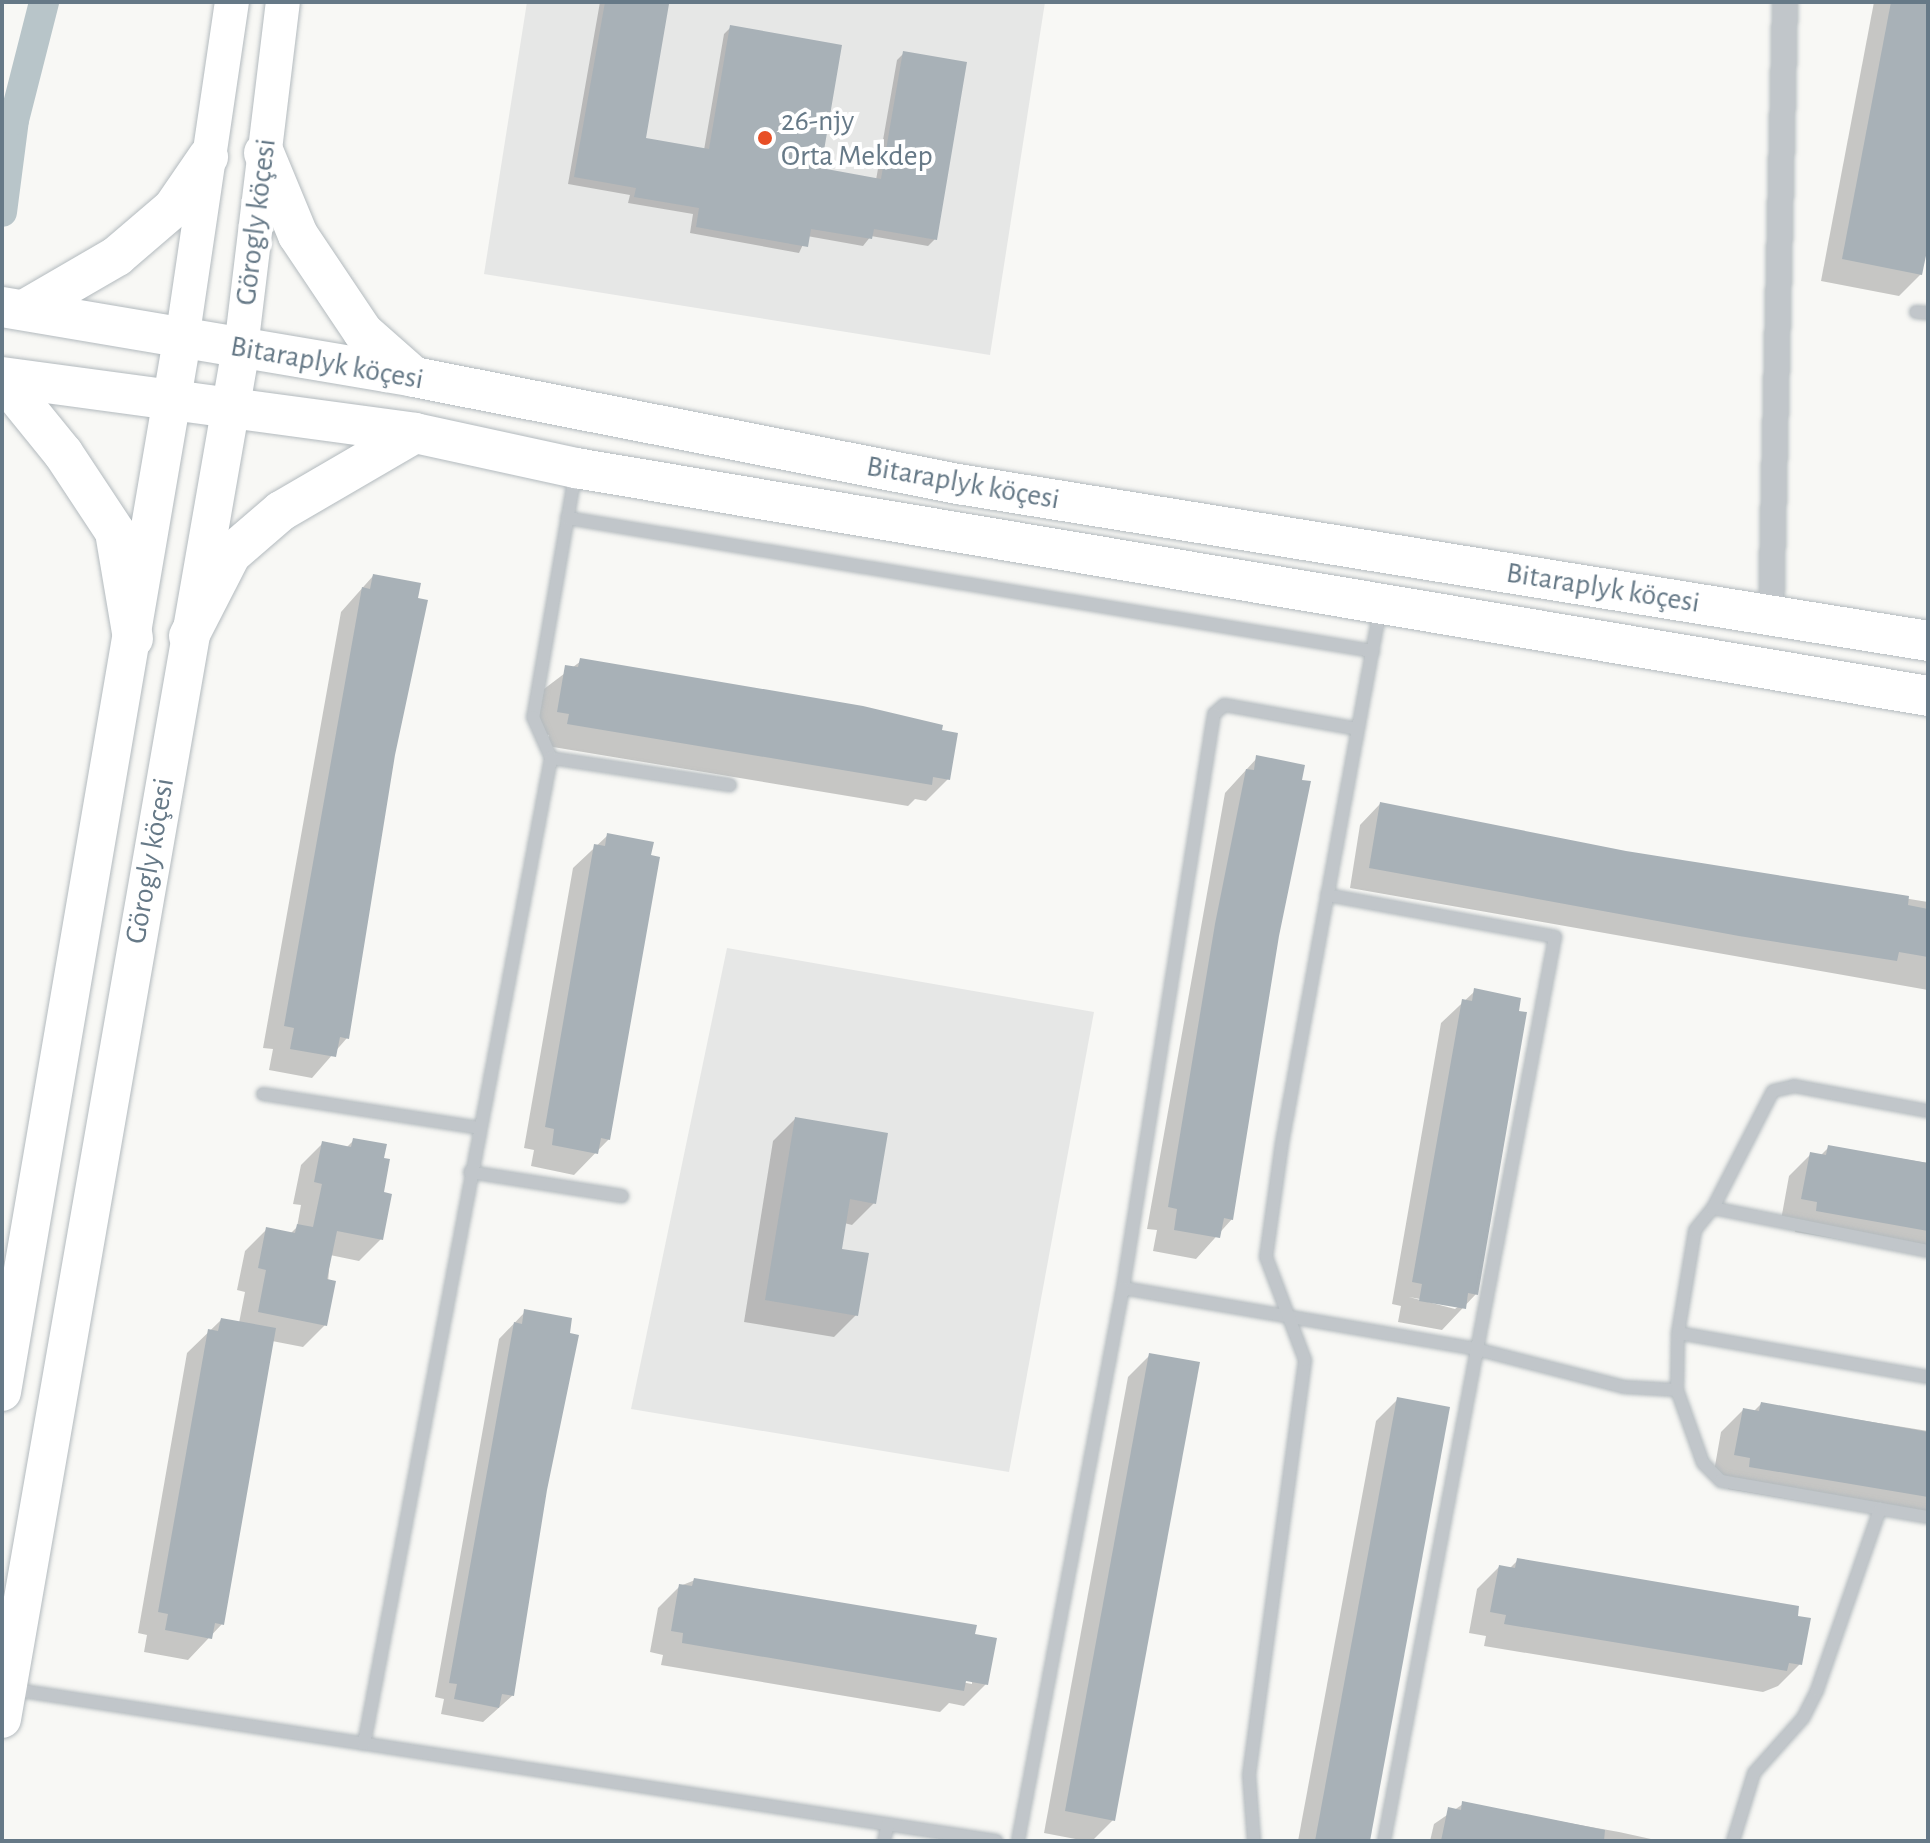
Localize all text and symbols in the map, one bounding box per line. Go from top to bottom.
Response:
place label: 26-njy Orta Mekdep [781,103,933,174]
marker: 26-njy Orta Mekdep [756,129,774,147]
street label: Görogly köçesi [228,137,284,307]
street label: Bitaraplyk köçesi [228,328,426,398]
street label: Bitaraplyk köçesi [864,448,1062,518]
street label: Bitaraplyk köçesi [1504,555,1702,621]
street label: Görogly köçesi [118,775,182,947]

